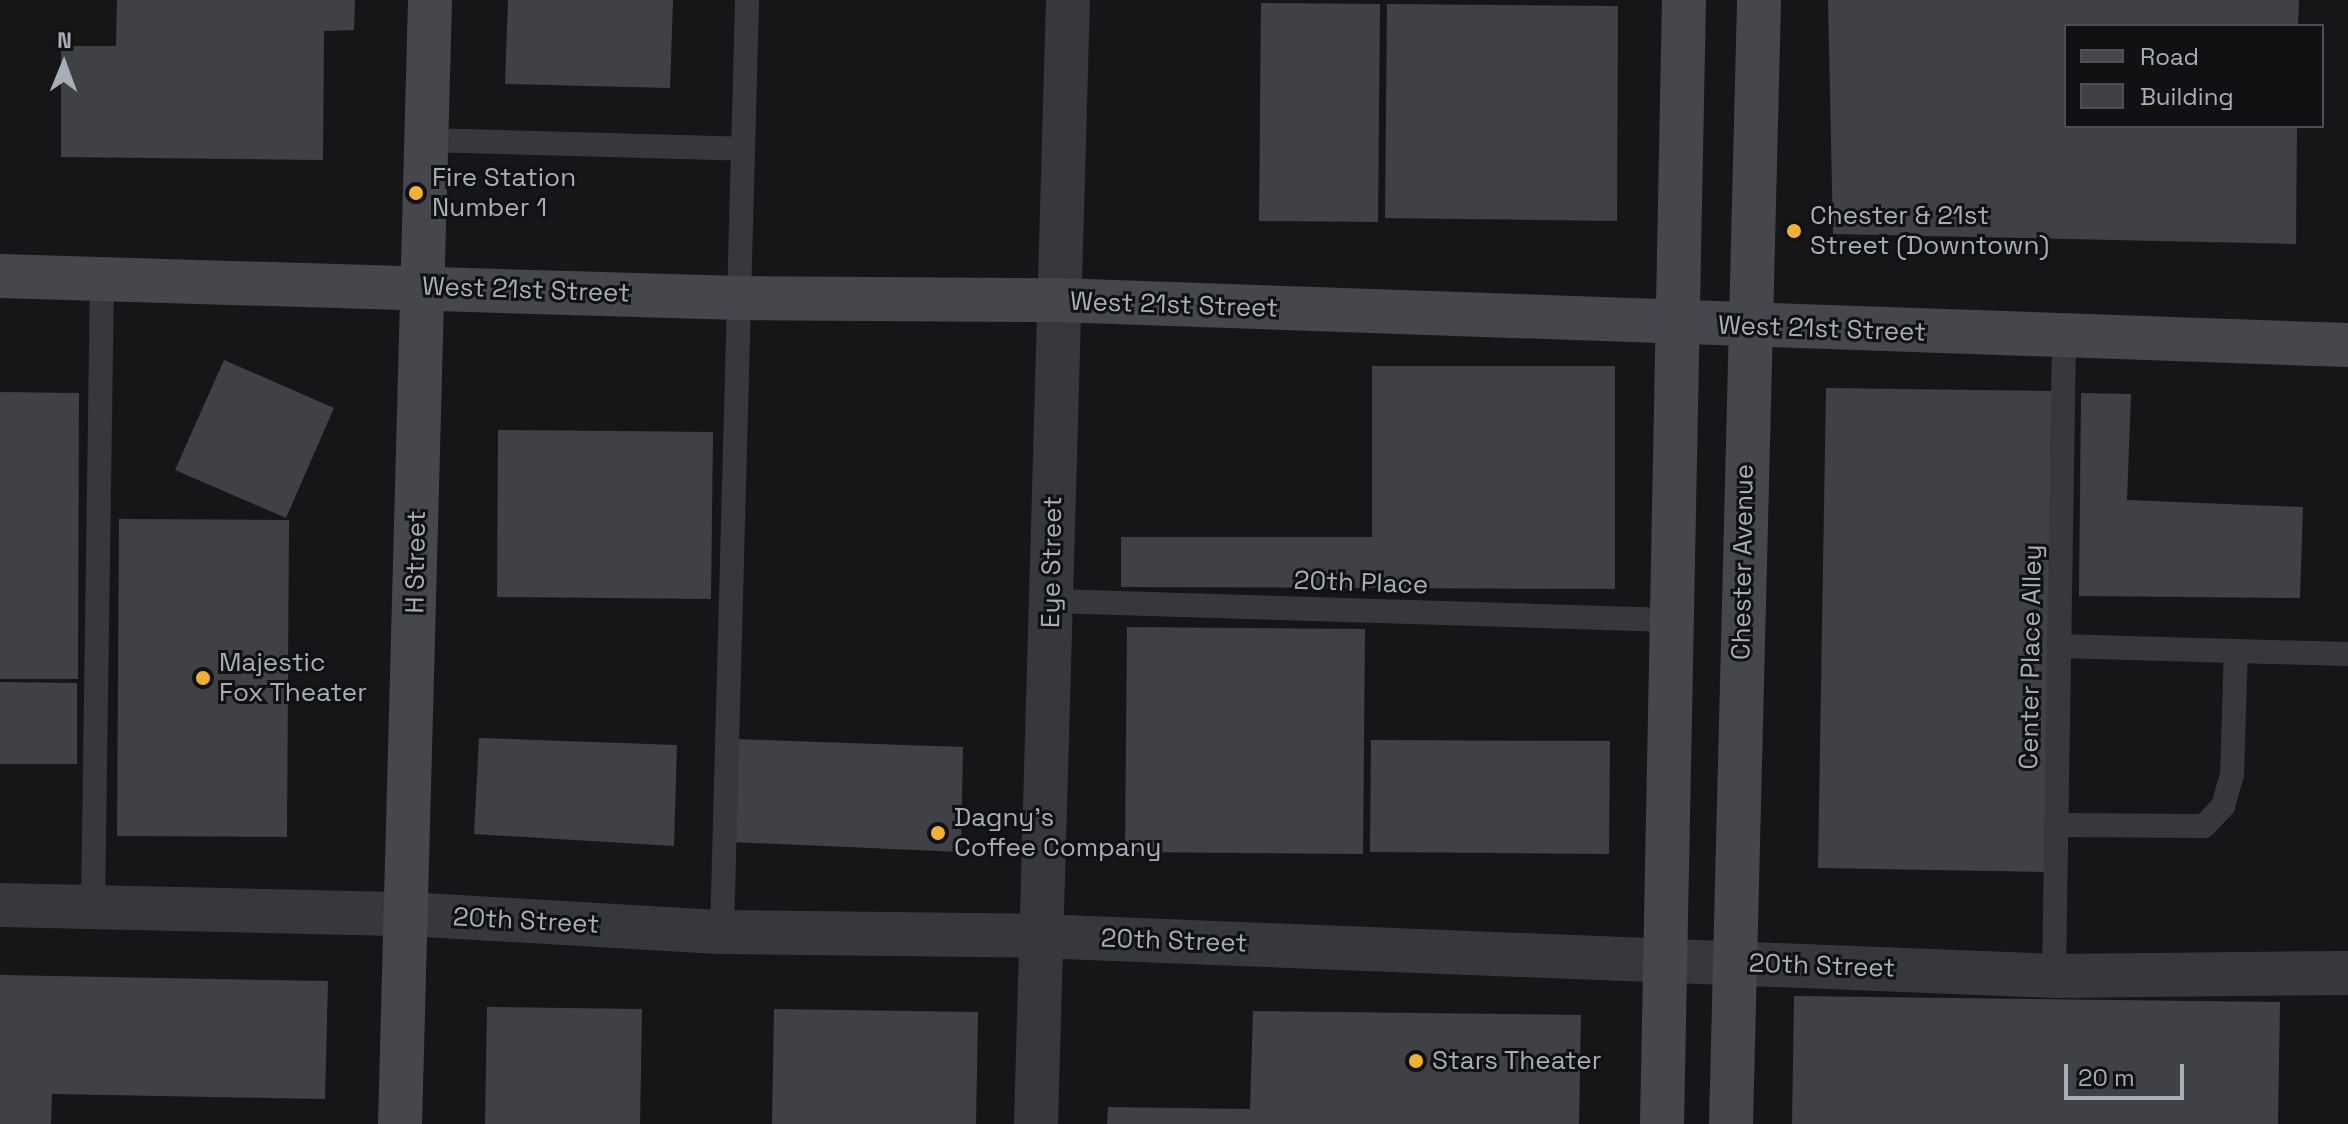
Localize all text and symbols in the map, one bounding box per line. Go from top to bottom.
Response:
north arrow [24,24,104,104]
legend [2064,24,2324,128]
text: N [57,26,72,54]
text: Road [2140,41,2199,72]
text: Building [2140,81,2234,112]
place label: Fire Station Number 1 [432,162,576,224]
marker: Fire Station Number 1 [407,184,425,202]
place label: Chester & 21st Street (Downtown) [1810,200,2049,262]
marker: Chester & 21st Street (Downtown) [1785,222,1803,240]
street label: West 21st Street [422,271,630,309]
street label: West 21st Street [1070,286,1278,324]
street label: West 21st Street [1718,310,1926,348]
street label: Chester Avenue [1726,463,1760,661]
street label: Eye Street [1035,496,1069,628]
street label: H Street [400,510,432,614]
street label: Center Place Alley [2013,544,2049,770]
street label: 20th Place [1293,565,1429,601]
place label: Majestic Fox Theater [219,647,368,708]
marker: Majestic Fox Theater [194,669,212,687]
place label: Dagny's Coffee Company [954,802,1161,864]
marker: Dagny's Coffee Company [929,824,947,842]
street label: 20th Street [452,902,600,940]
street label: 20th Street [1100,923,1248,959]
street label: 20th Street [1748,948,1896,984]
place label: Stars Theater [1432,1045,1602,1077]
scale bar [2068,1048,2188,1098]
marker: Stars Theater [1407,1052,1425,1070]
text: 20 m [2078,1062,2135,1093]

